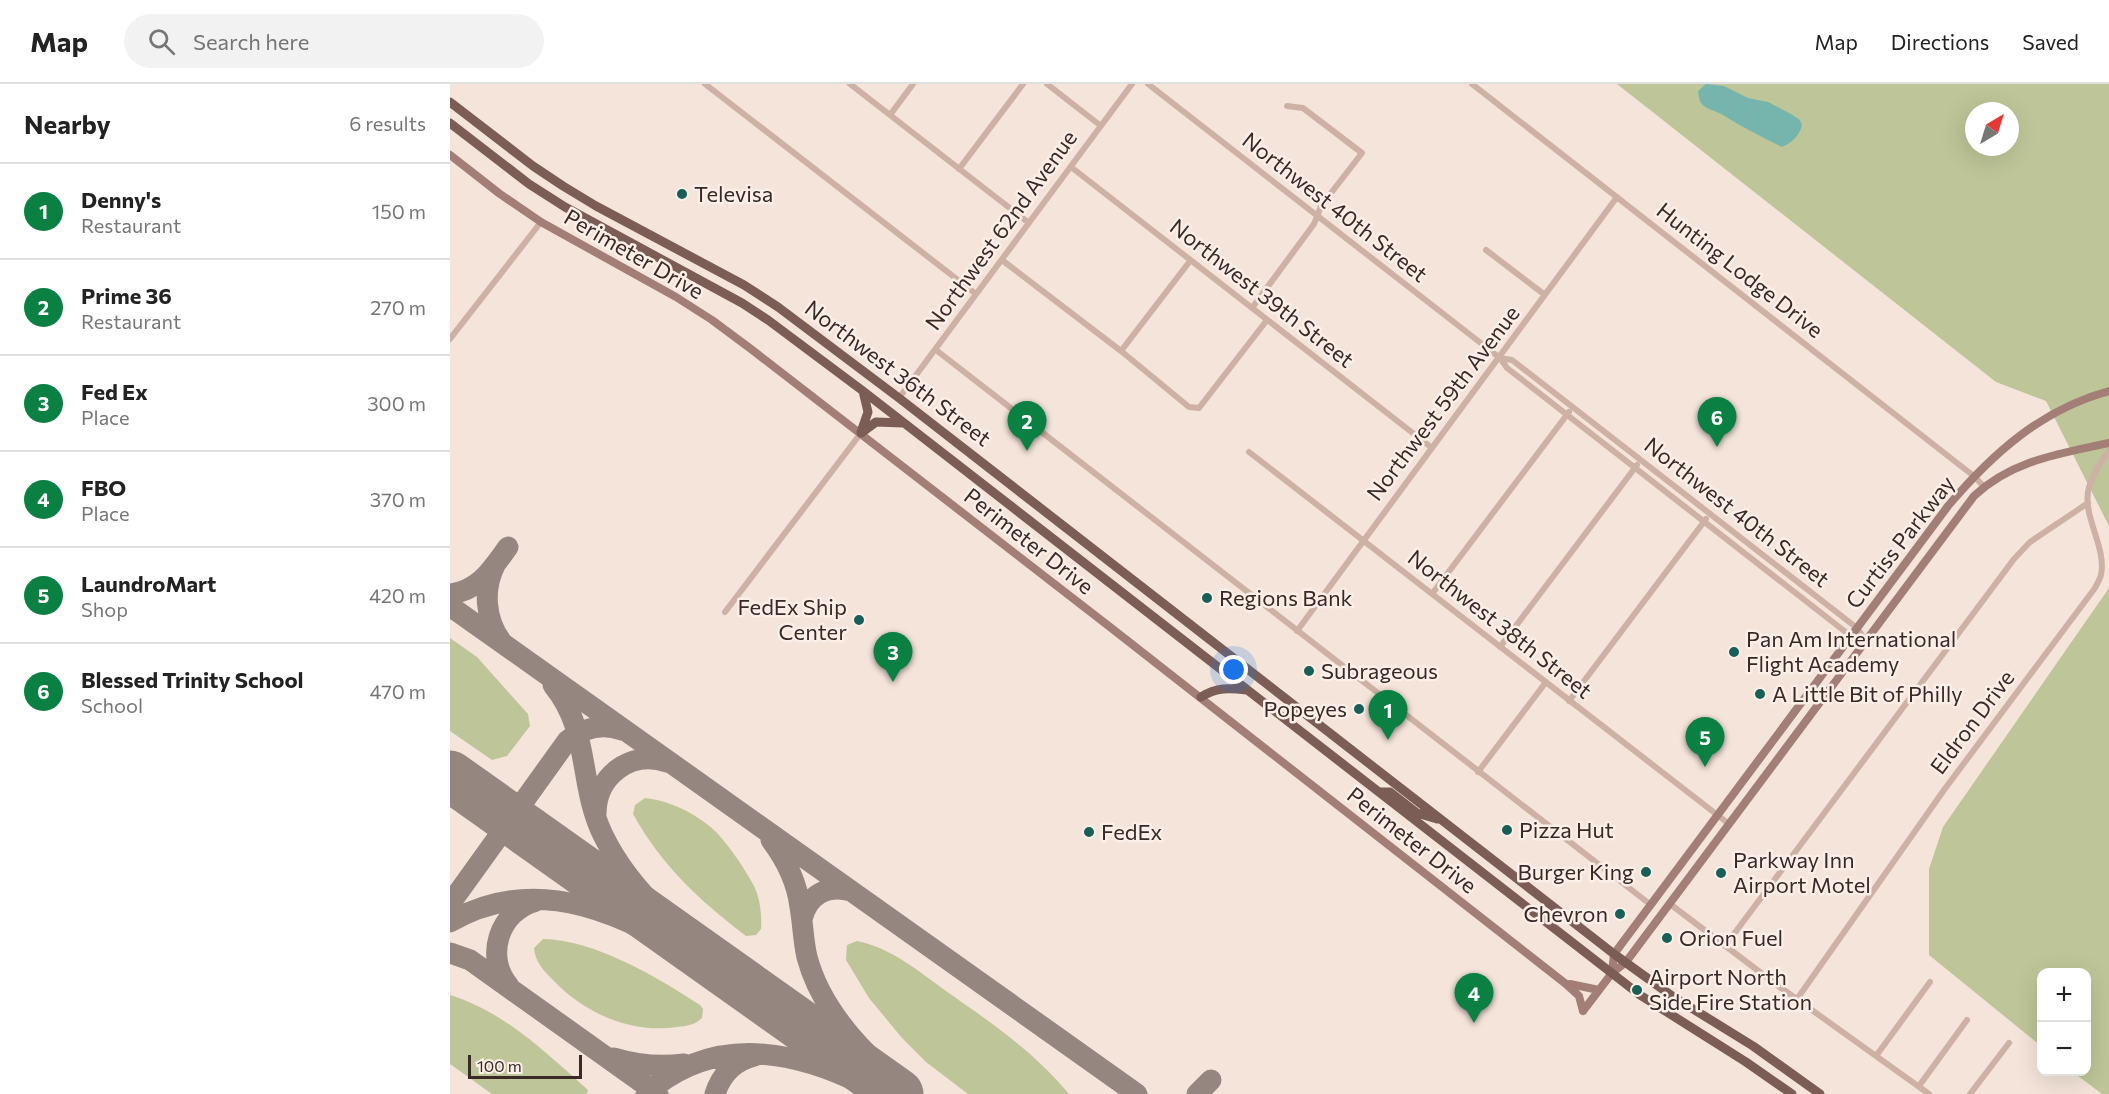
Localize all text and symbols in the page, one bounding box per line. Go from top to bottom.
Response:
search box [124,14,544,68]
text: Map [30,24,88,58]
icon: search [145,25,178,58]
text: Search here [193,28,309,55]
text: Map [1815,29,1858,54]
text: Directions [1891,29,1989,54]
text: Saved [2022,29,2079,54]
north arrow [1965,102,2019,156]
text: Nearby [24,108,111,139]
text: 6 results [349,111,426,135]
street label: Northwest 62nd Avenue [919,125,1082,335]
street label: Northwest 40th Street [1237,126,1433,287]
place label: Televisa [694,180,773,207]
text: Denny's [81,186,161,213]
marker: Televisa [675,187,689,201]
street label: Hunting Lodge Drive [1652,196,1829,343]
text: 1 [39,199,48,223]
text: 150 m [372,199,426,223]
street label: Perimeter Drive [560,203,709,304]
street label: Northwest 39th Street [1165,212,1360,373]
text: Restaurant [81,213,181,237]
text: Prime 36 [81,282,172,309]
street label: Northwest 36th Street [800,294,997,451]
text: 2 [38,295,49,319]
text: 270 m [370,295,426,319]
street label: Northwest 59th Avenue [1360,300,1525,505]
text: Restaurant [81,309,181,333]
text: Fed Ex [81,378,148,405]
text: 3 [38,391,49,415]
text: 300 m [367,391,426,415]
pin: 6 [1698,398,1736,447]
pin: 2 [1008,402,1046,451]
text: Place [81,405,130,429]
street label: Northwest 40th Street [1639,431,1835,592]
street label: Curtiss Parkway [1839,470,1960,613]
text: FBO [81,474,126,501]
street label: Perimeter Drive [959,482,1099,599]
text: 4 [37,487,50,511]
text: 370 m [370,487,426,511]
text: Place [81,501,130,525]
street label: Northwest 38th Street [1403,543,1598,704]
text: LaundroMart [81,570,216,597]
text: 5 [38,583,49,607]
text: 420 m [369,583,426,607]
place label: Regions Bank [1219,584,1352,611]
marker: Regions Bank [1200,591,1214,605]
place label: FedEx Ship Center [737,593,847,645]
text: Shop [81,597,128,621]
marker: FedEx Ship Center [852,613,866,627]
place label: Pan Am International Flight Academy [1746,625,1956,677]
pin: 3 [874,632,912,682]
marker: Pan Am International Flight Academy [1727,645,1741,659]
your location [1219,655,1248,684]
place label: Subrageous [1321,657,1438,684]
marker: Subrageous [1302,664,1316,678]
street label: Eldron Drive [1924,665,2019,779]
text: Blessed Trinity School [81,666,304,693]
text: 6 [37,679,50,703]
text: 470 m [370,679,426,703]
place label: A Little Bit of Philly [1772,680,1963,707]
marker: A Little Bit of Philly [1753,687,1767,701]
pin: 1 [1368,690,1408,740]
text: School [81,693,143,717]
place label: Popeyes [1263,695,1347,722]
marker: Popeyes [1352,702,1366,716]
pin: 5 [1686,718,1724,767]
street label: Perimeter Drive [1342,781,1482,898]
place label: Pizza Hut [1519,816,1614,843]
place label: FedEx [1101,818,1163,845]
marker: Pizza Hut [1500,823,1514,837]
marker: FedEx [1082,825,1096,839]
place label: Parkway Inn Airport Motel [1733,846,1871,898]
place label: Burger King [1517,858,1634,885]
marker: Burger King [1639,865,1653,879]
marker: Parkway Inn Airport Motel [1714,866,1728,880]
place label: Chevron [1524,900,1608,927]
marker: Chevron [1613,907,1627,921]
place label: Orion Fuel [1679,924,1783,951]
marker: Orion Fuel [1660,931,1674,945]
place label: Airport North Side Fire Station [1649,963,1812,1015]
map controls [2037,968,2091,1076]
button: + [2037,968,2091,1022]
pin: 4 [1454,974,1494,1023]
marker: Airport North Side Fire Station [1630,983,1644,997]
button: − [2037,1022,2091,1076]
scale bar [468,1052,582,1080]
text: 100 m [477,1056,522,1075]

